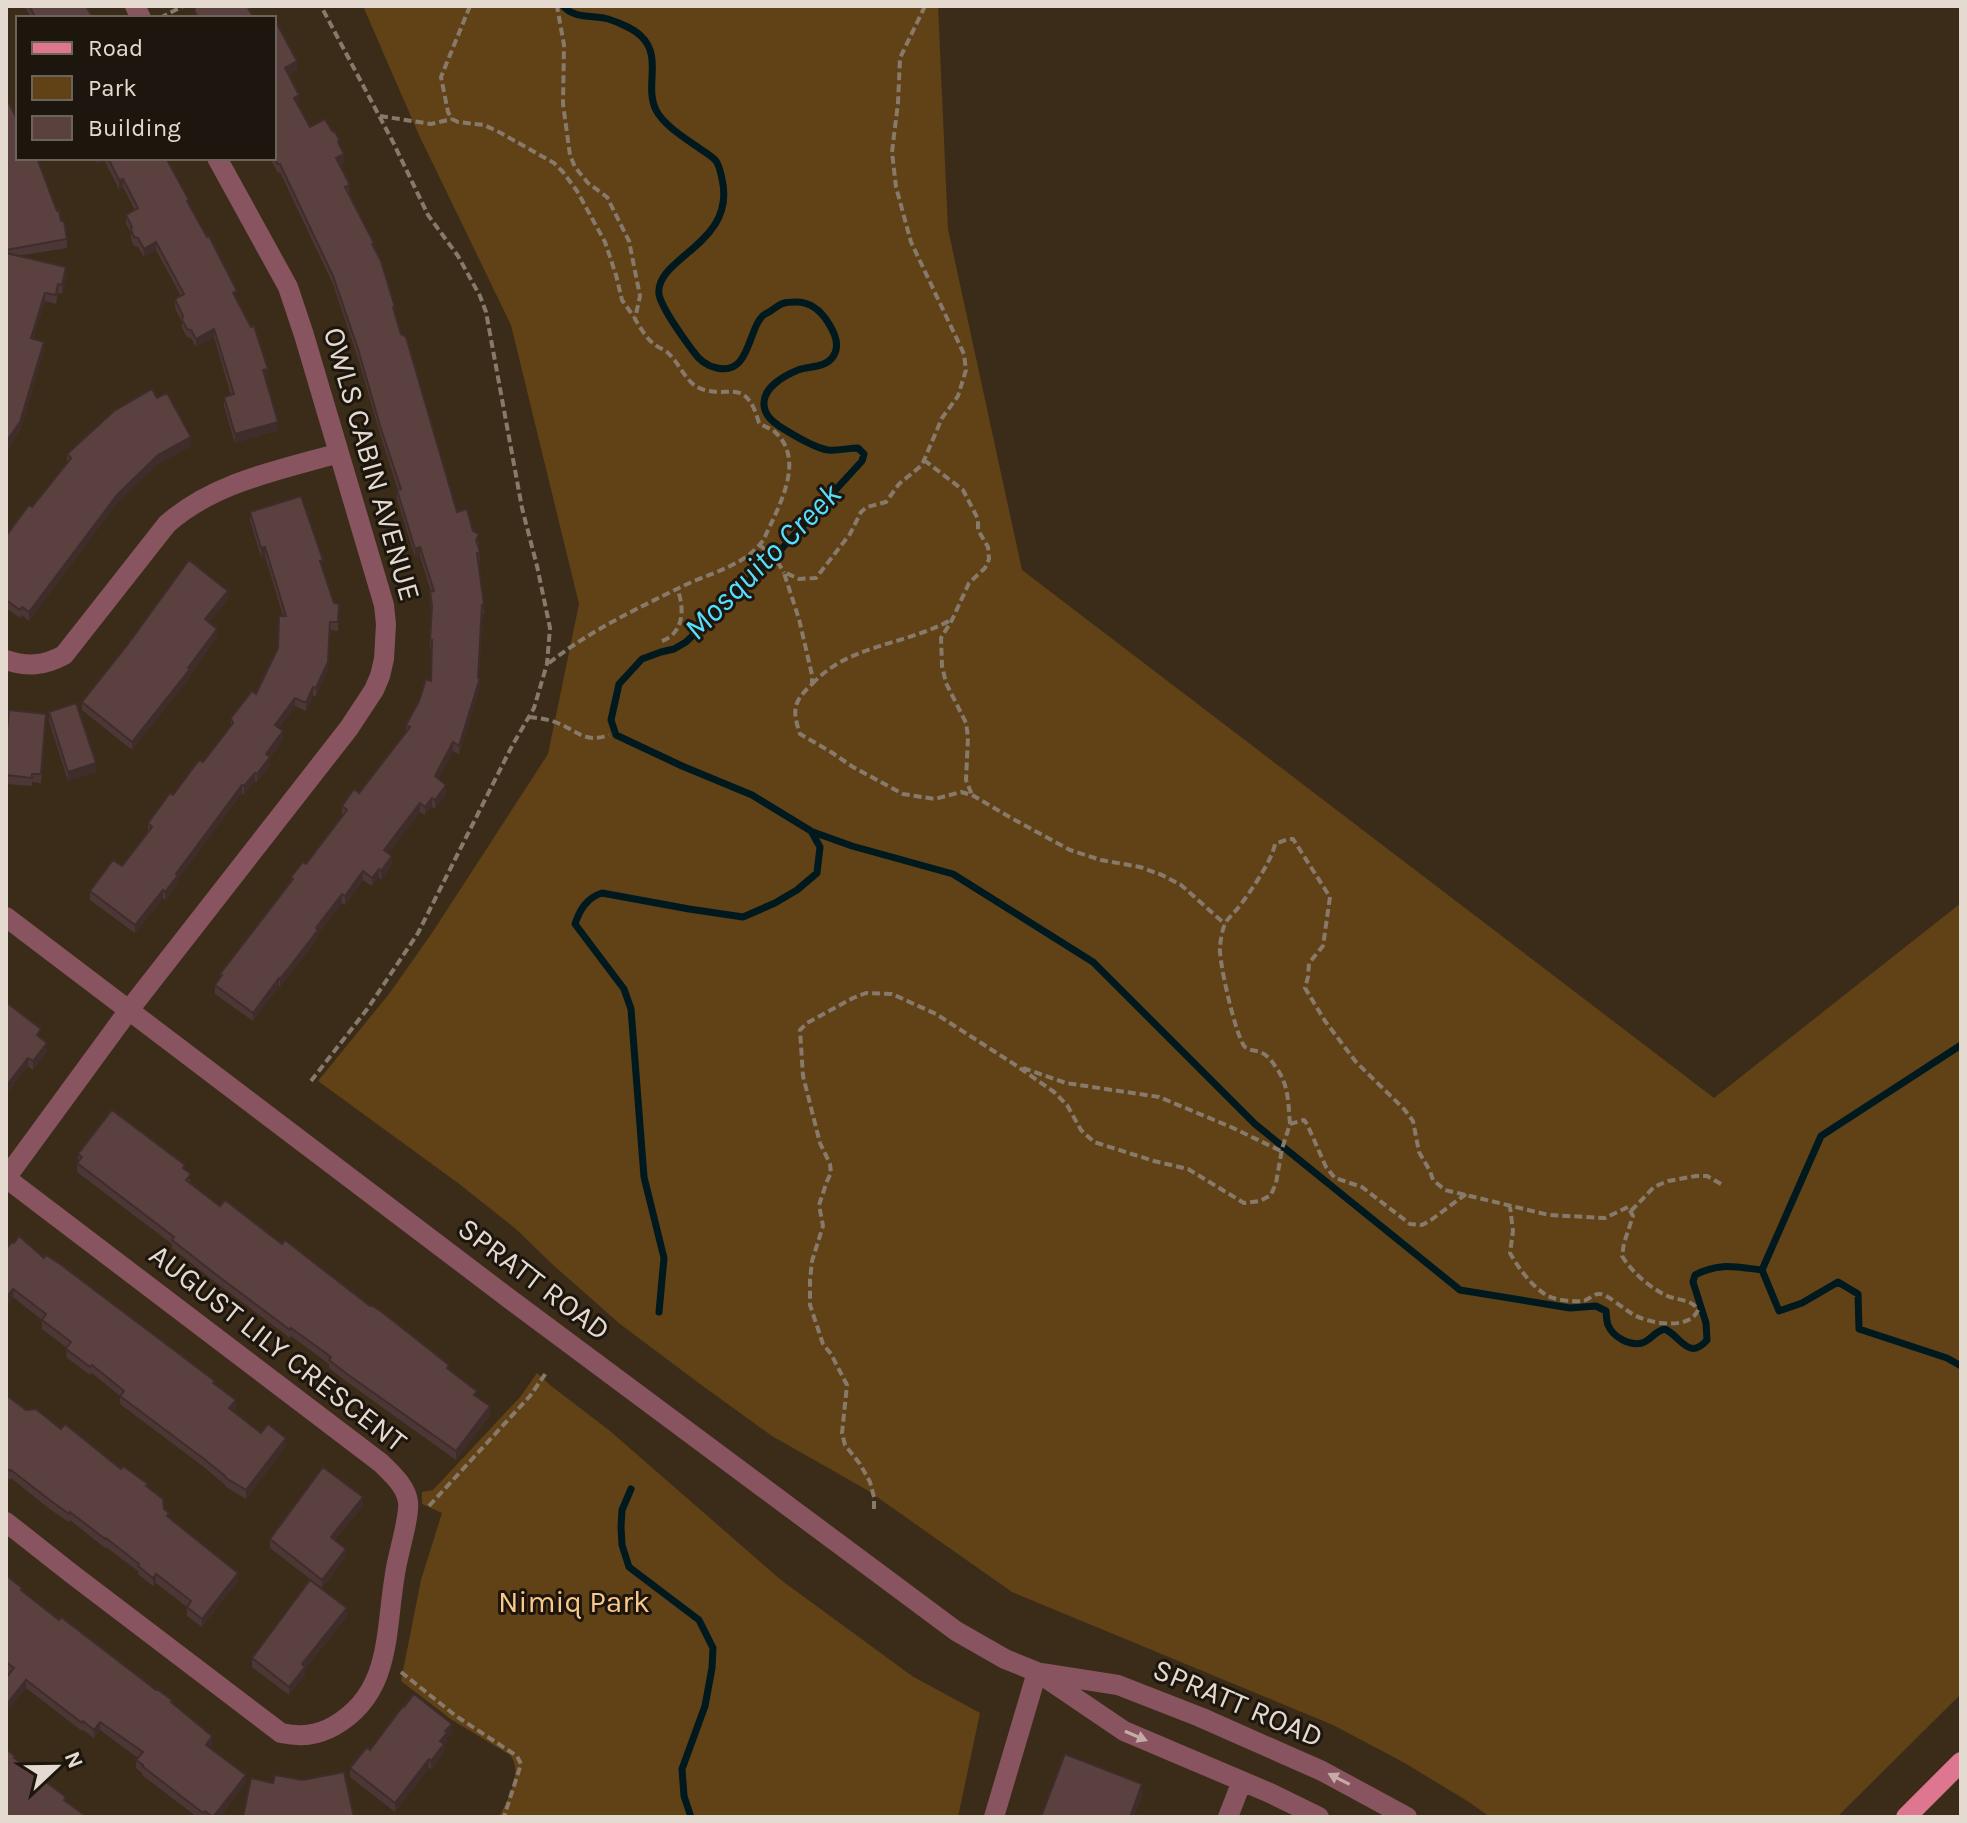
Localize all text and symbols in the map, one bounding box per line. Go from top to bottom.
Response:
legend [16,16,276,160]
text: Road [88,34,143,62]
text: Park [88,74,137,102]
text: Building [88,114,181,142]
street label: OWLS CABIN AVENUE [316,323,428,605]
water label: Mosquito Creek [676,475,849,647]
street label: SPRATT ROAD [451,1210,617,1348]
street label: AUGUST LILY CRESCENT [142,1236,414,1460]
park label: Nimiq Park [498,1584,650,1620]
street label: SPRATT ROAD [1148,1651,1328,1755]
north arrow [16,1727,96,1807]
one-way arrow [1124,1730,1148,1743]
text: N [59,1748,89,1772]
one-way arrow [1327,1773,1350,1786]

